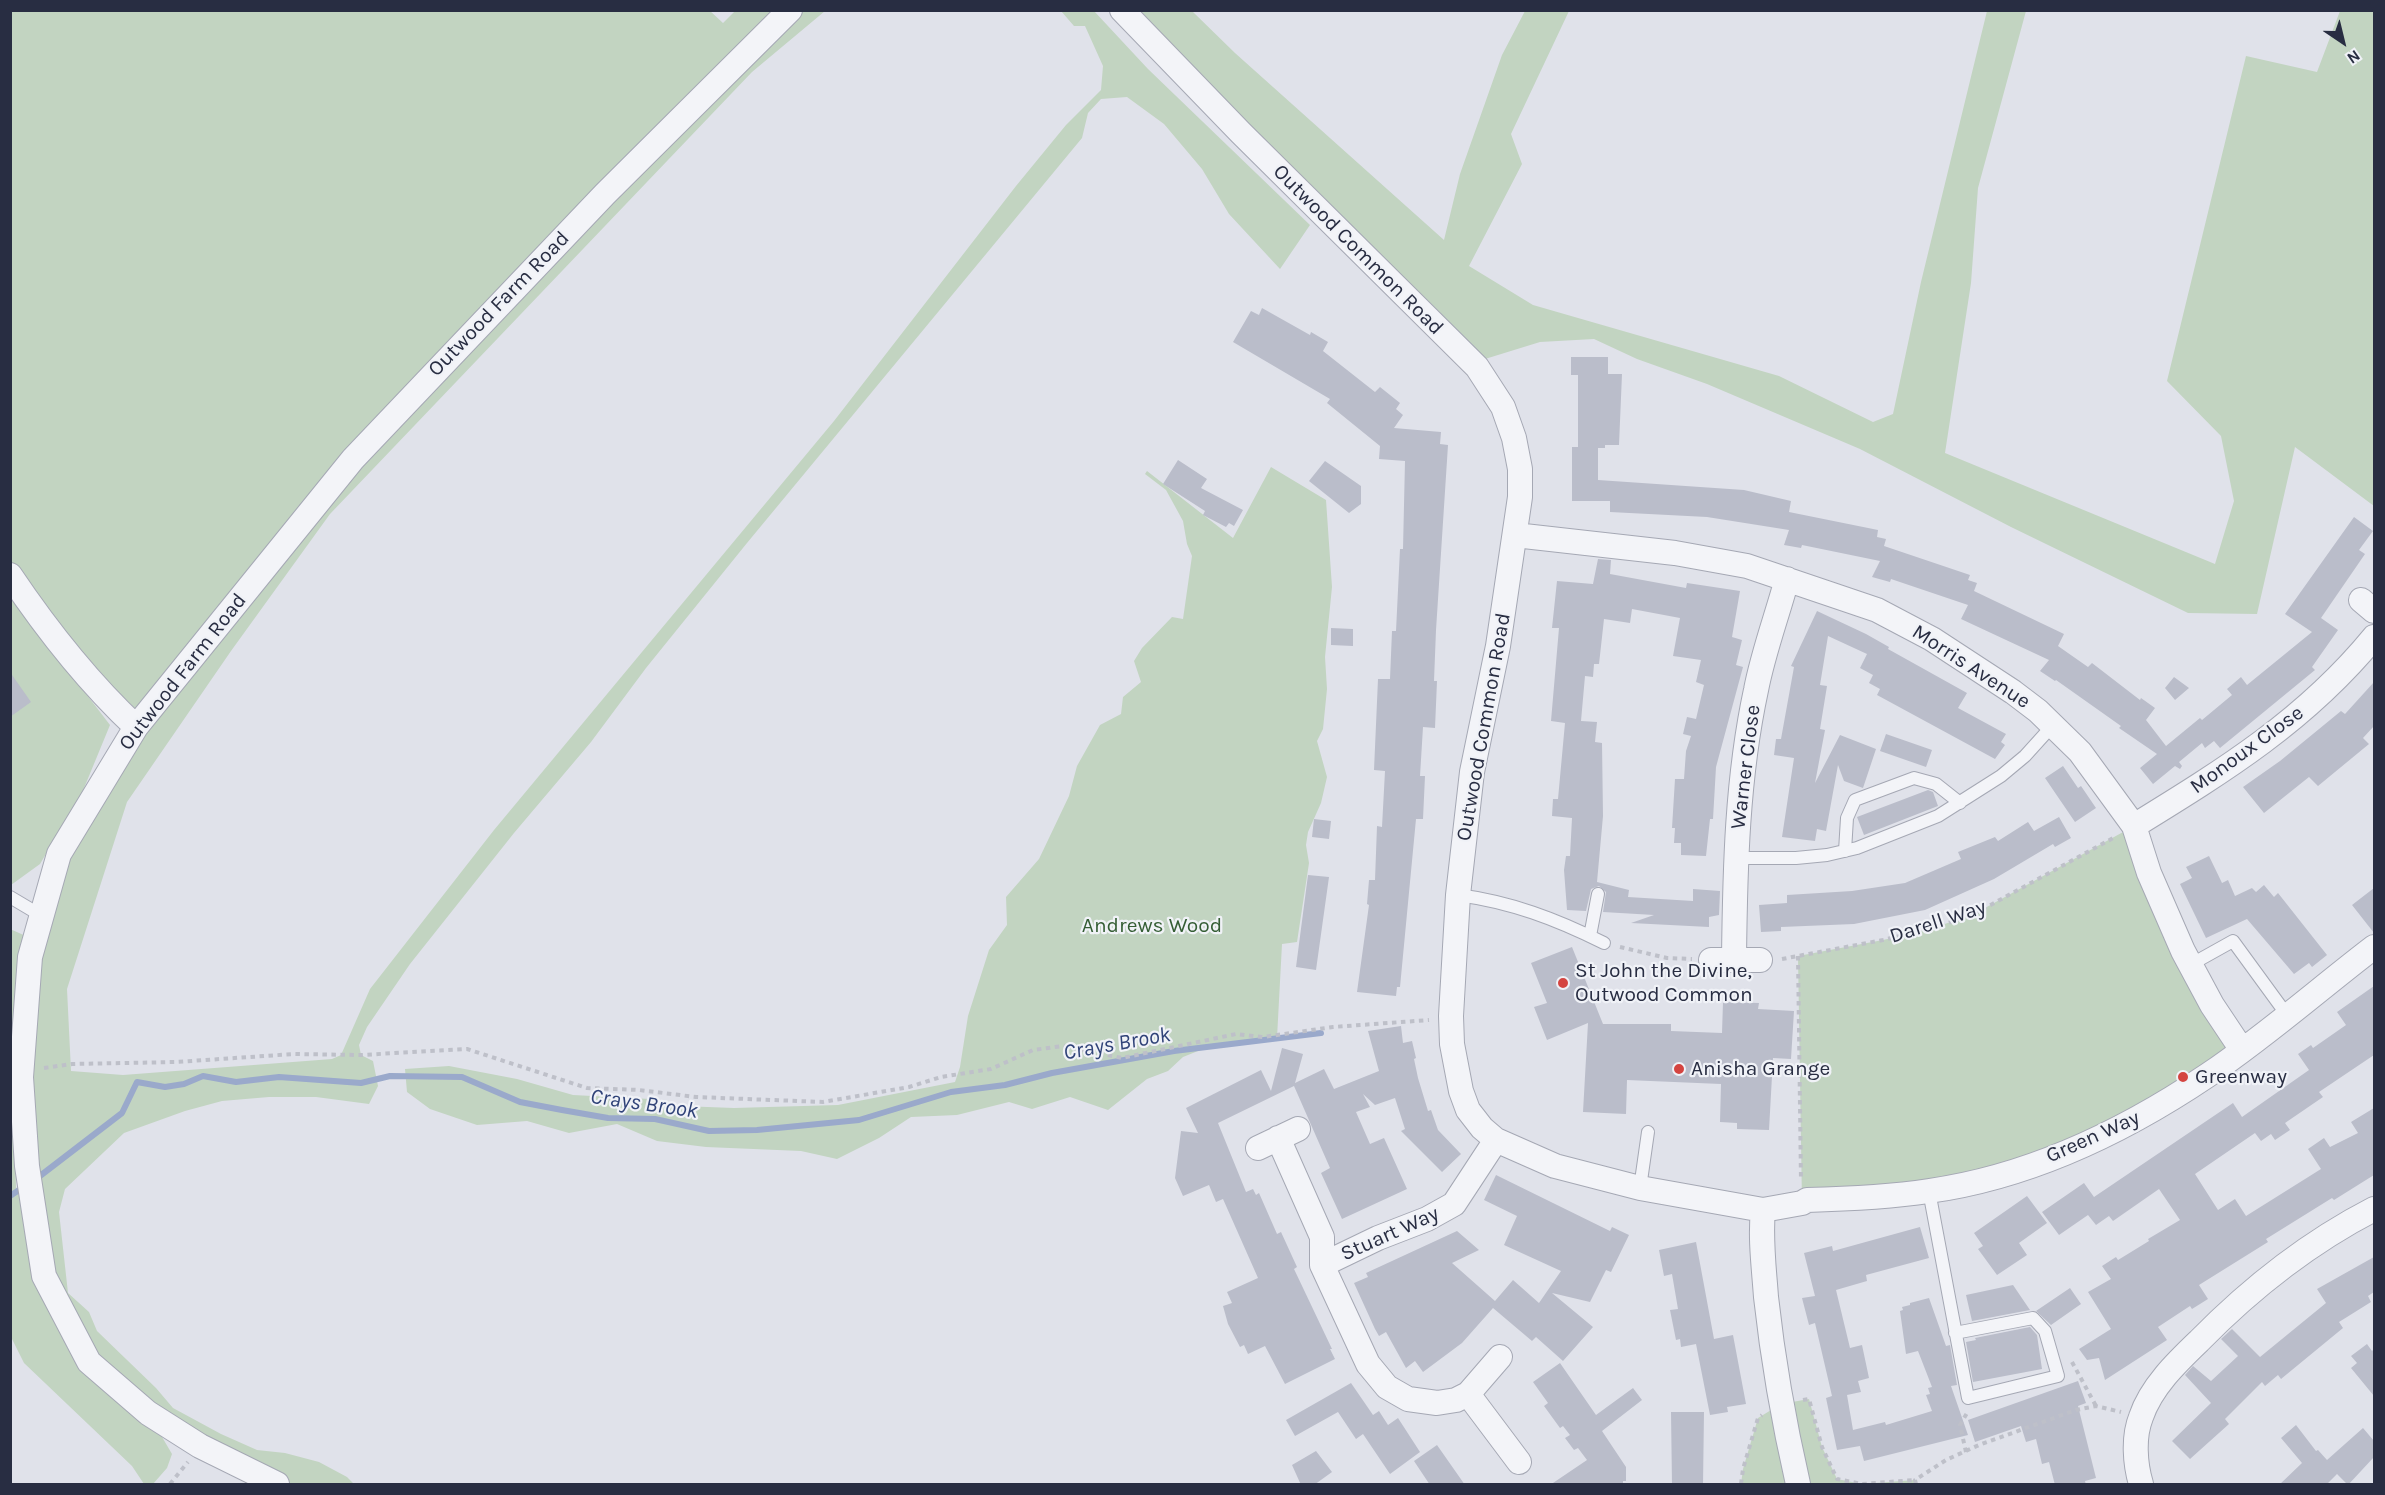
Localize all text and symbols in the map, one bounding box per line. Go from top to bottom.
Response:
north arrow [2313,12,2373,72]
text: N [2343,46,2364,68]
street label: Outwood Common Road [1267,159,1449,341]
street label: Outwood Farm Road [423,226,575,382]
street label: Outwood Farm Road [114,588,252,756]
street label: Outwood Common Road [1452,611,1516,843]
street label: Morris Avenue [1907,619,2035,715]
street label: Monoux Close [2185,700,2309,800]
street label: Warner Close [1726,703,1766,831]
street label: Darell Way [1887,895,1989,949]
park label: Andrews Wood [1082,913,1222,939]
place label: St John the Divine, Outwood Common [1575,958,1753,1008]
marker: St John the Divine, Outwood Common [1556,976,1570,990]
water label: Crays Brook [1061,1022,1173,1066]
place label: Anisha Grange [1691,1056,1830,1082]
marker: Anisha Grange [1672,1062,1686,1076]
place label: Greenway [2195,1064,2287,1090]
marker: Greenway [2176,1070,2190,1084]
water label: Crays Brook [589,1083,699,1125]
street label: Green Way [2042,1105,2144,1169]
street label: Stuart Way [1337,1201,1443,1267]

